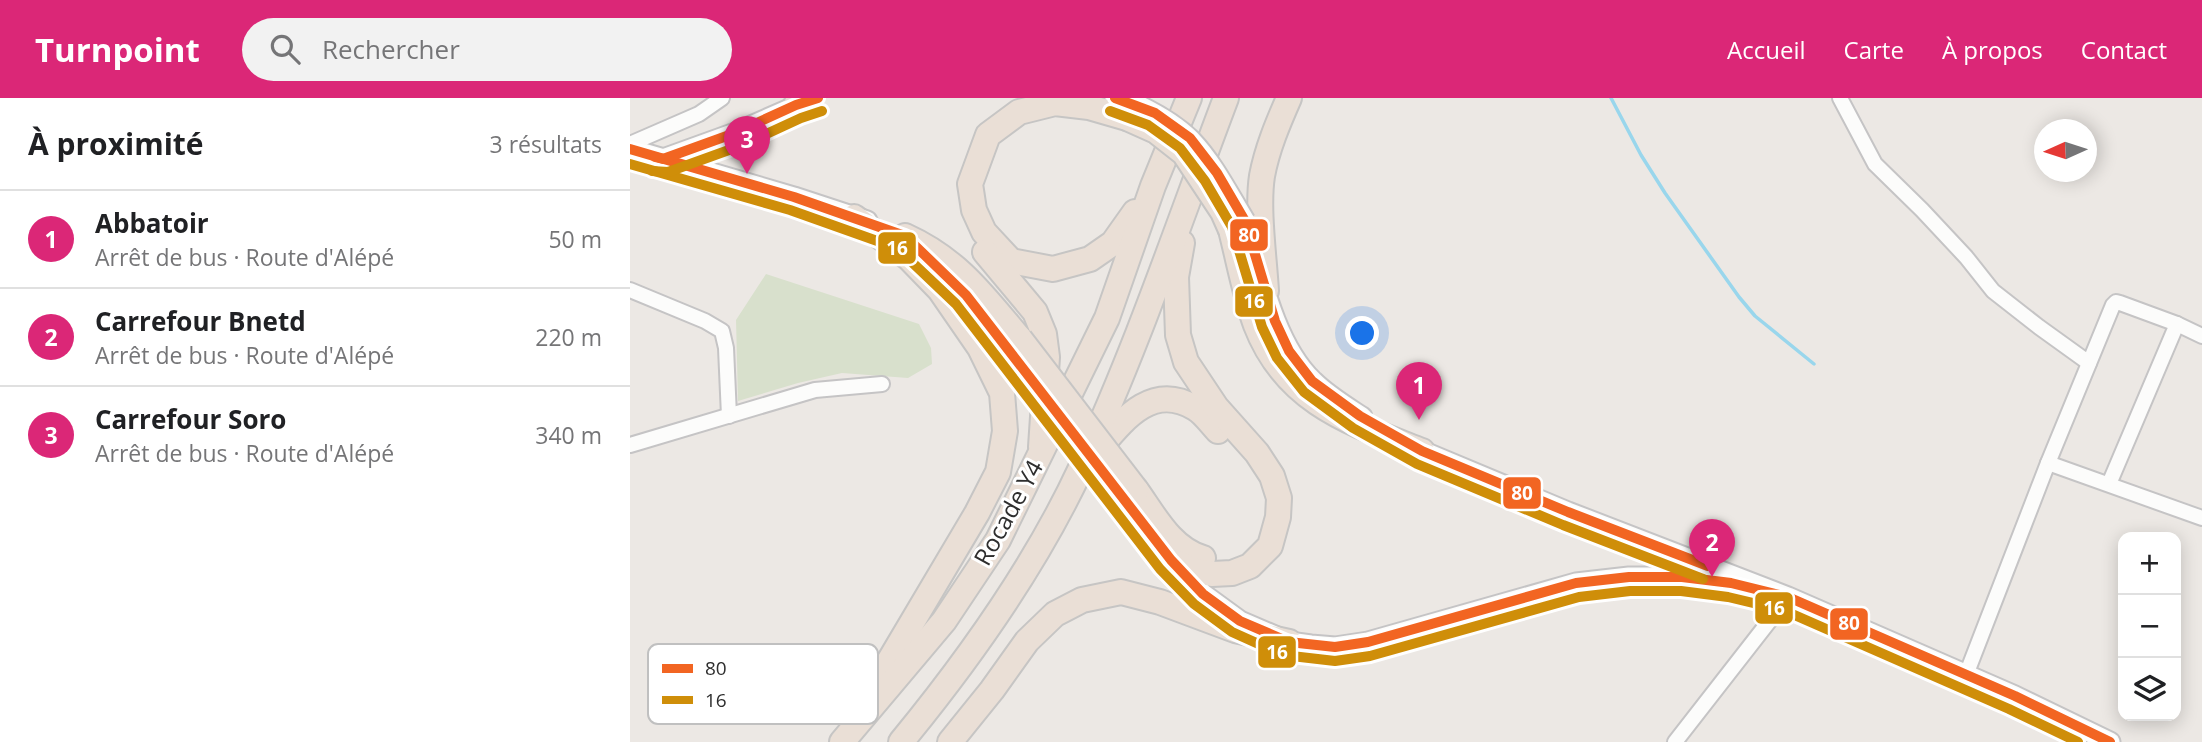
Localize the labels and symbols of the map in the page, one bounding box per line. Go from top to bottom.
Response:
pin: 3 [724,116,770,174]
north arrow [2034,119,2097,182]
line badge: 80 [1229,218,1269,252]
text: 80 [1238,222,1260,248]
line badge: 16 [877,231,917,265]
text: 16 [886,235,908,261]
line badge: 16 [1234,285,1274,318]
text: 16 [1243,288,1265,314]
your location [1345,316,1379,350]
pin: 1 [1396,362,1442,420]
street label: Rocade Y4 [965,453,1050,571]
line badge: 80 [1502,476,1542,510]
text: 80 [1511,480,1533,506]
pin: 2 [1689,519,1735,577]
line badge: 16 [1754,591,1794,625]
text: 16 [1763,595,1785,621]
line badge: 80 [1829,607,1869,641]
text: 80 [1838,610,1860,636]
line badge: 16 [1257,635,1297,669]
text: 16 [1266,639,1288,665]
legend [648,644,878,724]
text: 80 [705,655,727,681]
text: 16 [705,687,727,713]

